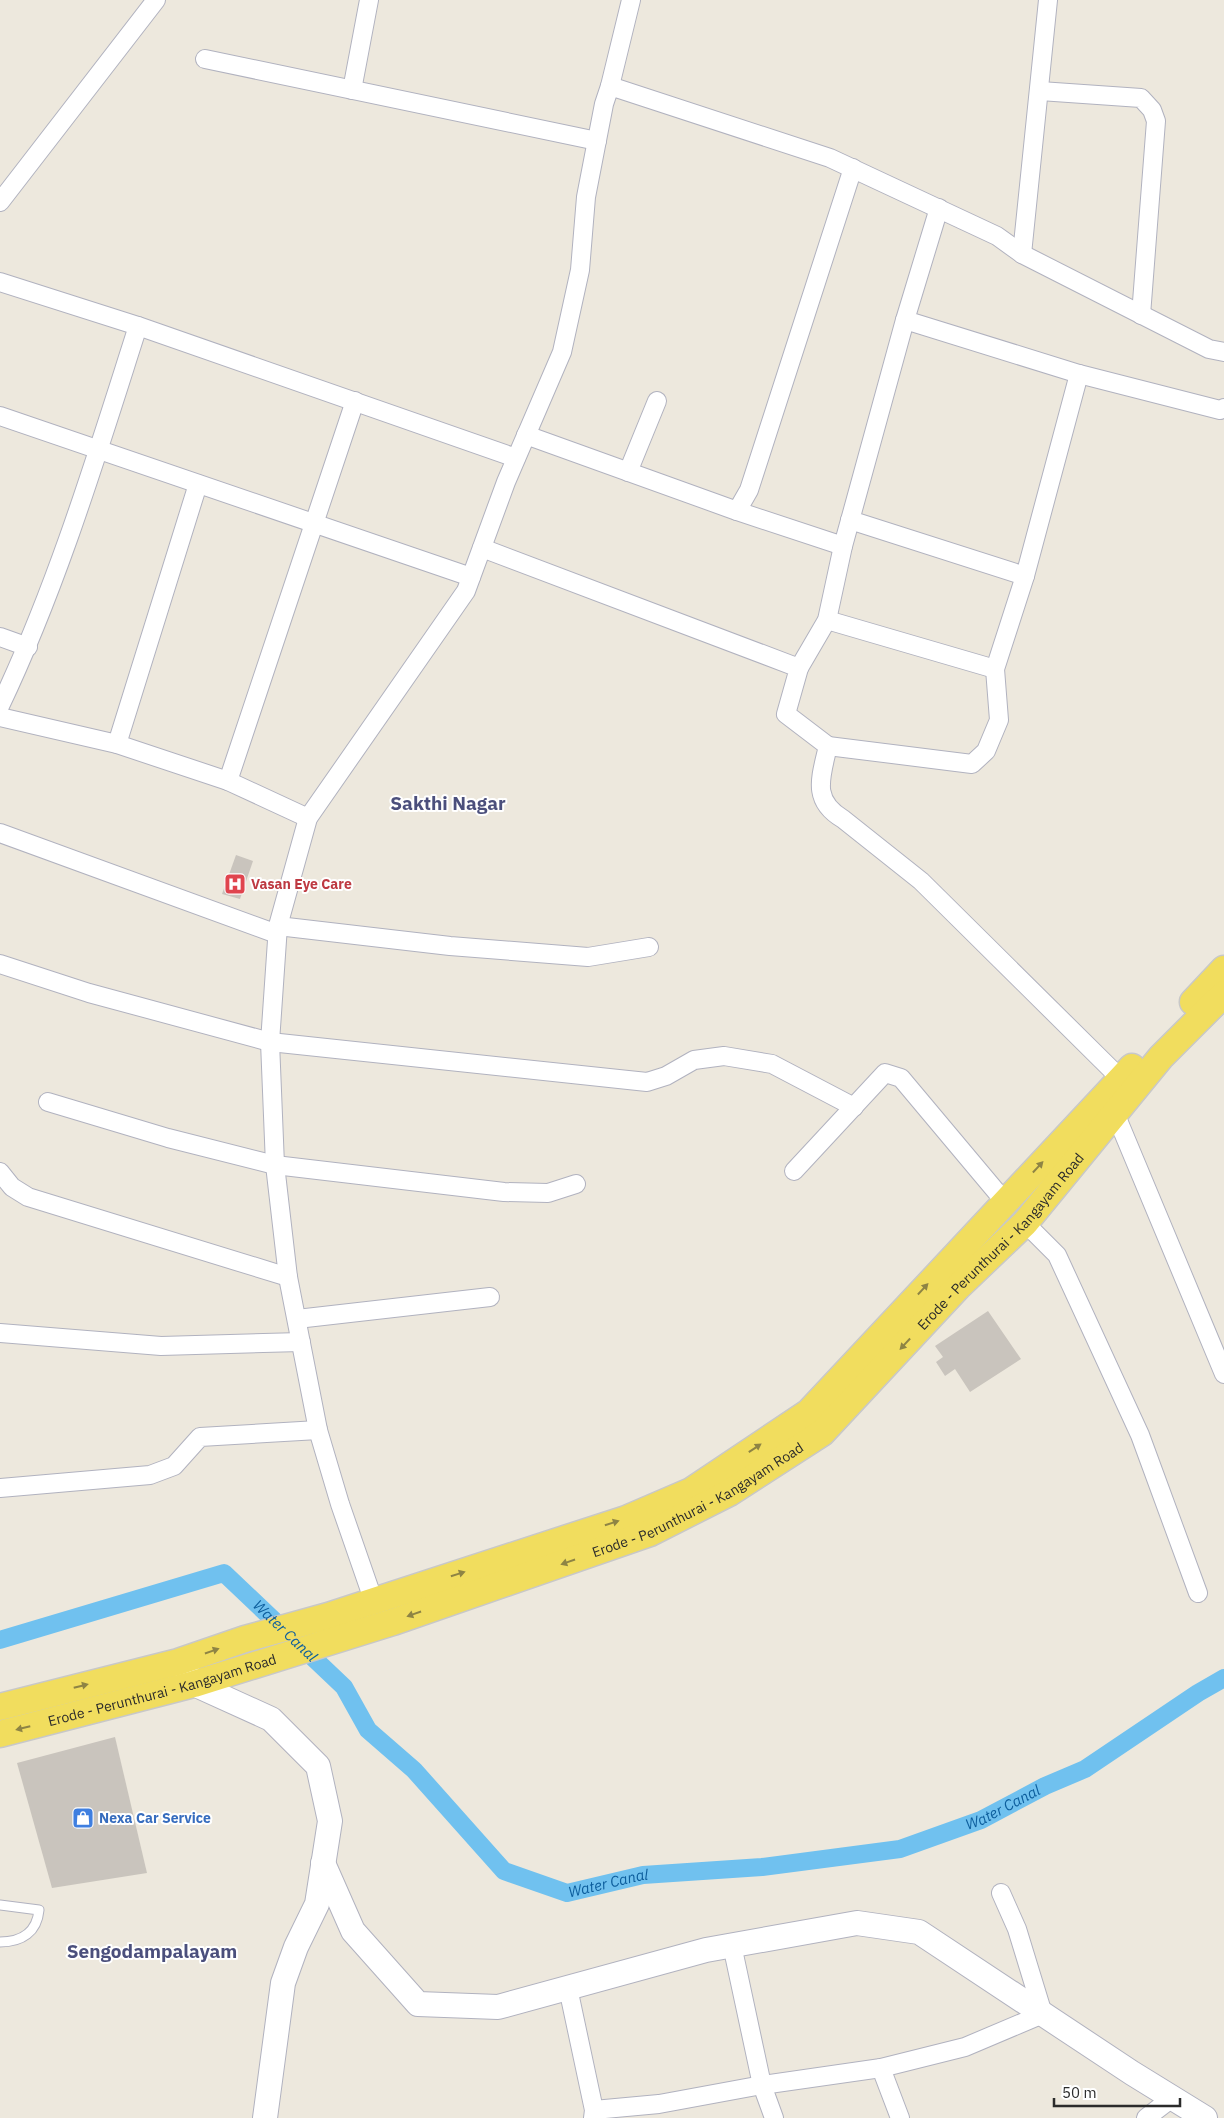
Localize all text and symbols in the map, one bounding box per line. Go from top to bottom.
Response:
district label: Sakthi Nagar [390,791,506,815]
hospital icon: Vasan Eye Care [223,872,247,896]
place label: Vasan Eye Care [251,875,352,893]
street label: Erode - Perunthurai - Kangayam Road [914,1149,1088,1334]
one-way arrow [1032,1161,1044,1173]
one-way arrow [917,1283,929,1295]
one-way arrow [899,1338,911,1350]
street label: Erode - Perunthurai - Kangayam Road [590,1438,807,1561]
one-way arrow [748,1443,762,1453]
one-way arrow [605,1519,620,1527]
one-way arrow [560,1558,575,1566]
one-way arrow [450,1570,465,1577]
water label: Water Canal [249,1596,322,1666]
one-way arrow [406,1611,421,1619]
one-way arrow [204,1646,219,1654]
street label: Erode - Perunthurai - Kangayam Road [46,1650,279,1730]
one-way arrow [74,1682,89,1690]
one-way arrow [16,1724,31,1732]
water label: Water Canal [963,1780,1043,1834]
shop icon: Nexa Car Service [71,1806,95,1830]
place label: Nexa Car Service [99,1809,211,1827]
water label: Water Canal [566,1865,649,1901]
district label: Sengodampalayam [67,1939,237,1963]
scale bar [1054,2076,1180,2108]
text: 50 m [1062,2083,1097,2102]

